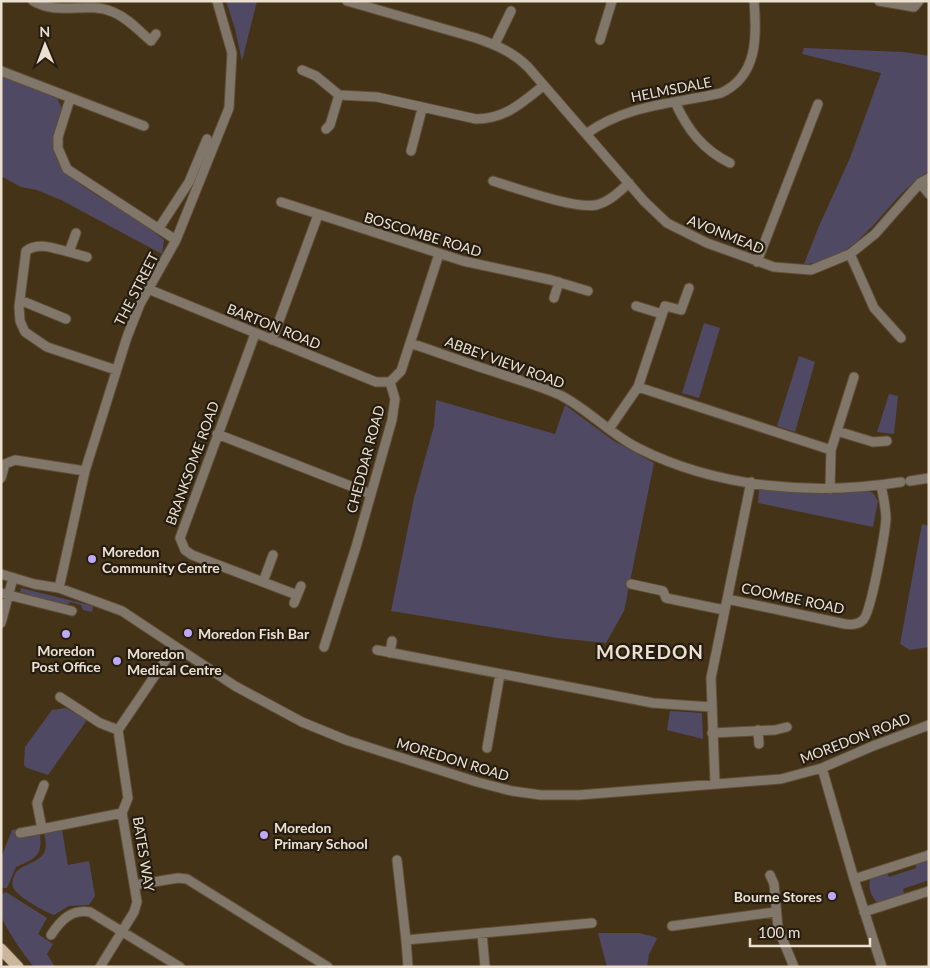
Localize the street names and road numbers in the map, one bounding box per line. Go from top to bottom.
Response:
street label: HELMSDALE [629,73,713,105]
street label: BOSCOMBE ROAD [362,208,484,260]
street label: AVONMEAD [685,211,767,257]
street label: THE STREET [110,249,162,328]
street label: BARTON ROAD [225,299,323,353]
street label: ABBEY VIEW ROAD [443,332,567,392]
street label: BRANKSOME ROAD [162,399,222,527]
street label: CHEDDAR ROAD [342,403,388,515]
street label: COOMBE ROAD [740,579,846,617]
street label: MOREDON ROAD [797,709,913,767]
street label: MOREDON ROAD [395,734,511,784]
street label: BATES WAY [130,815,158,893]

